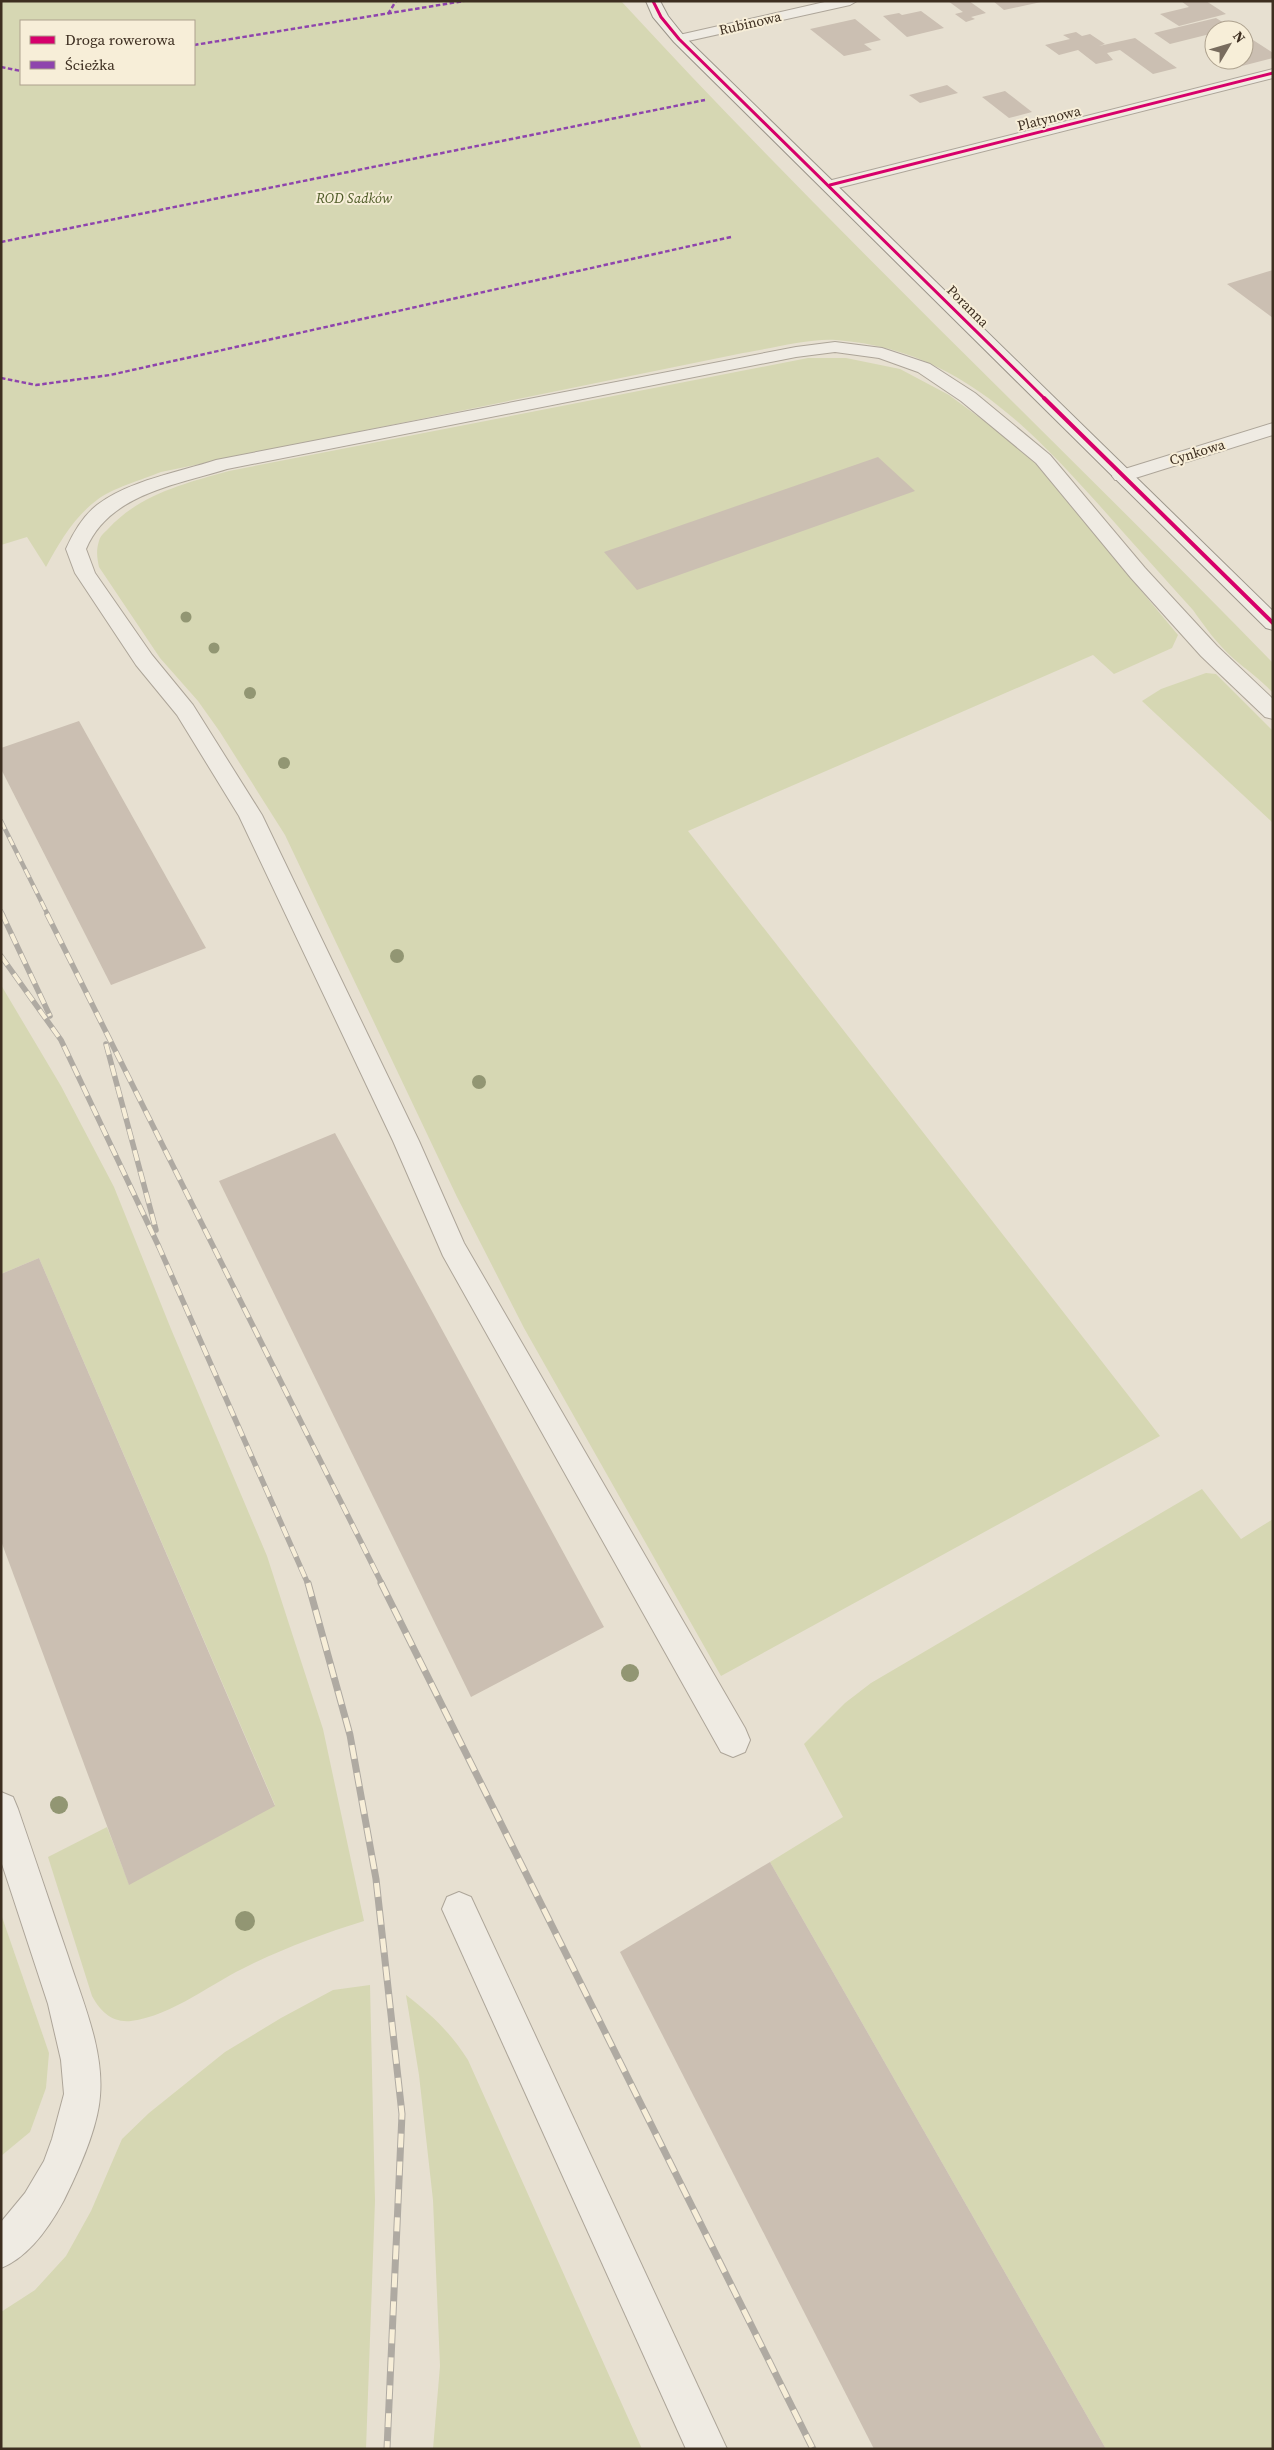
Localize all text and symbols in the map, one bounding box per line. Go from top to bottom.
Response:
street label: Rubinowa [717,6,784,40]
legend [20,20,195,85]
north arrow [1204,20,1254,70]
text: N [1228,27,1250,47]
text: Droga rowerowa [65,29,176,50]
text: Ścieżka [65,54,115,75]
street label: Platynowa [1015,100,1084,136]
park label: ROD Sadków [315,188,393,208]
street label: Poranna [942,280,994,332]
street label: Cynkowa [1167,434,1228,470]

